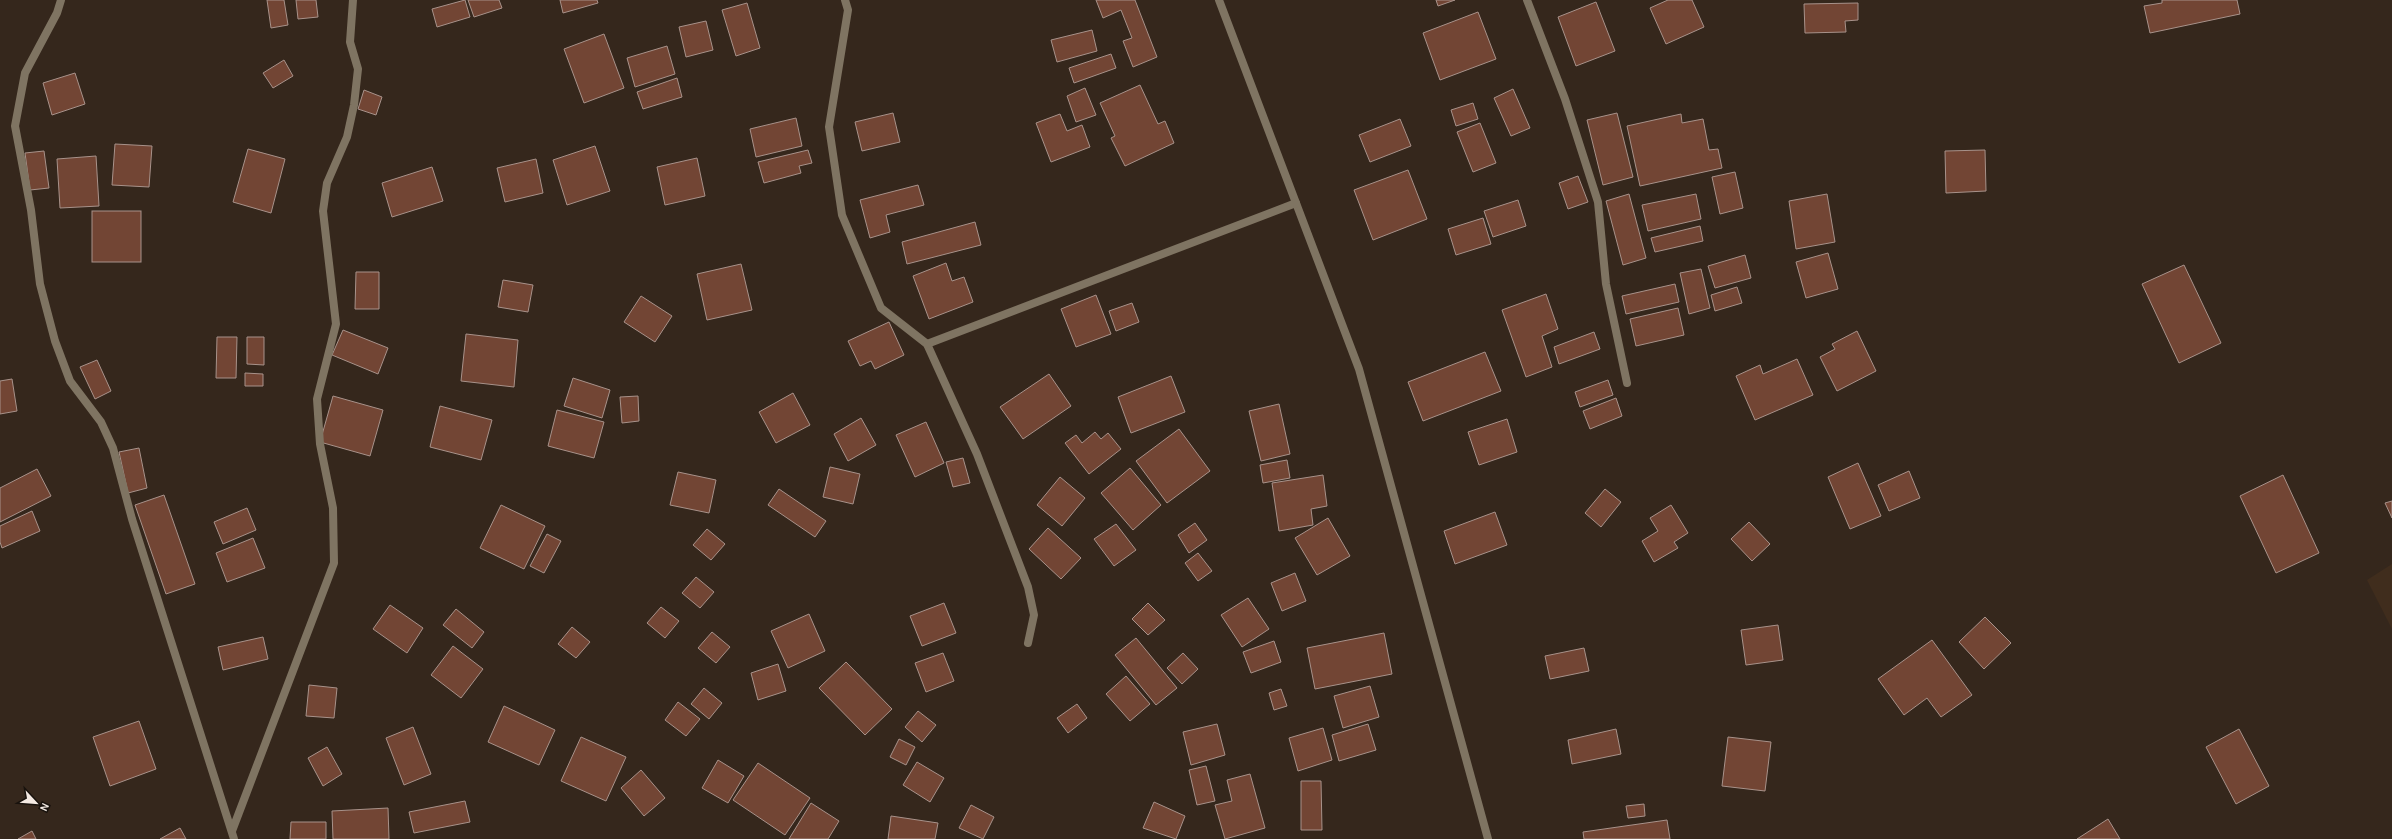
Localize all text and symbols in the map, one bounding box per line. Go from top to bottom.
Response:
north arrow [16,783,56,823]
text: N [37,801,52,814]

